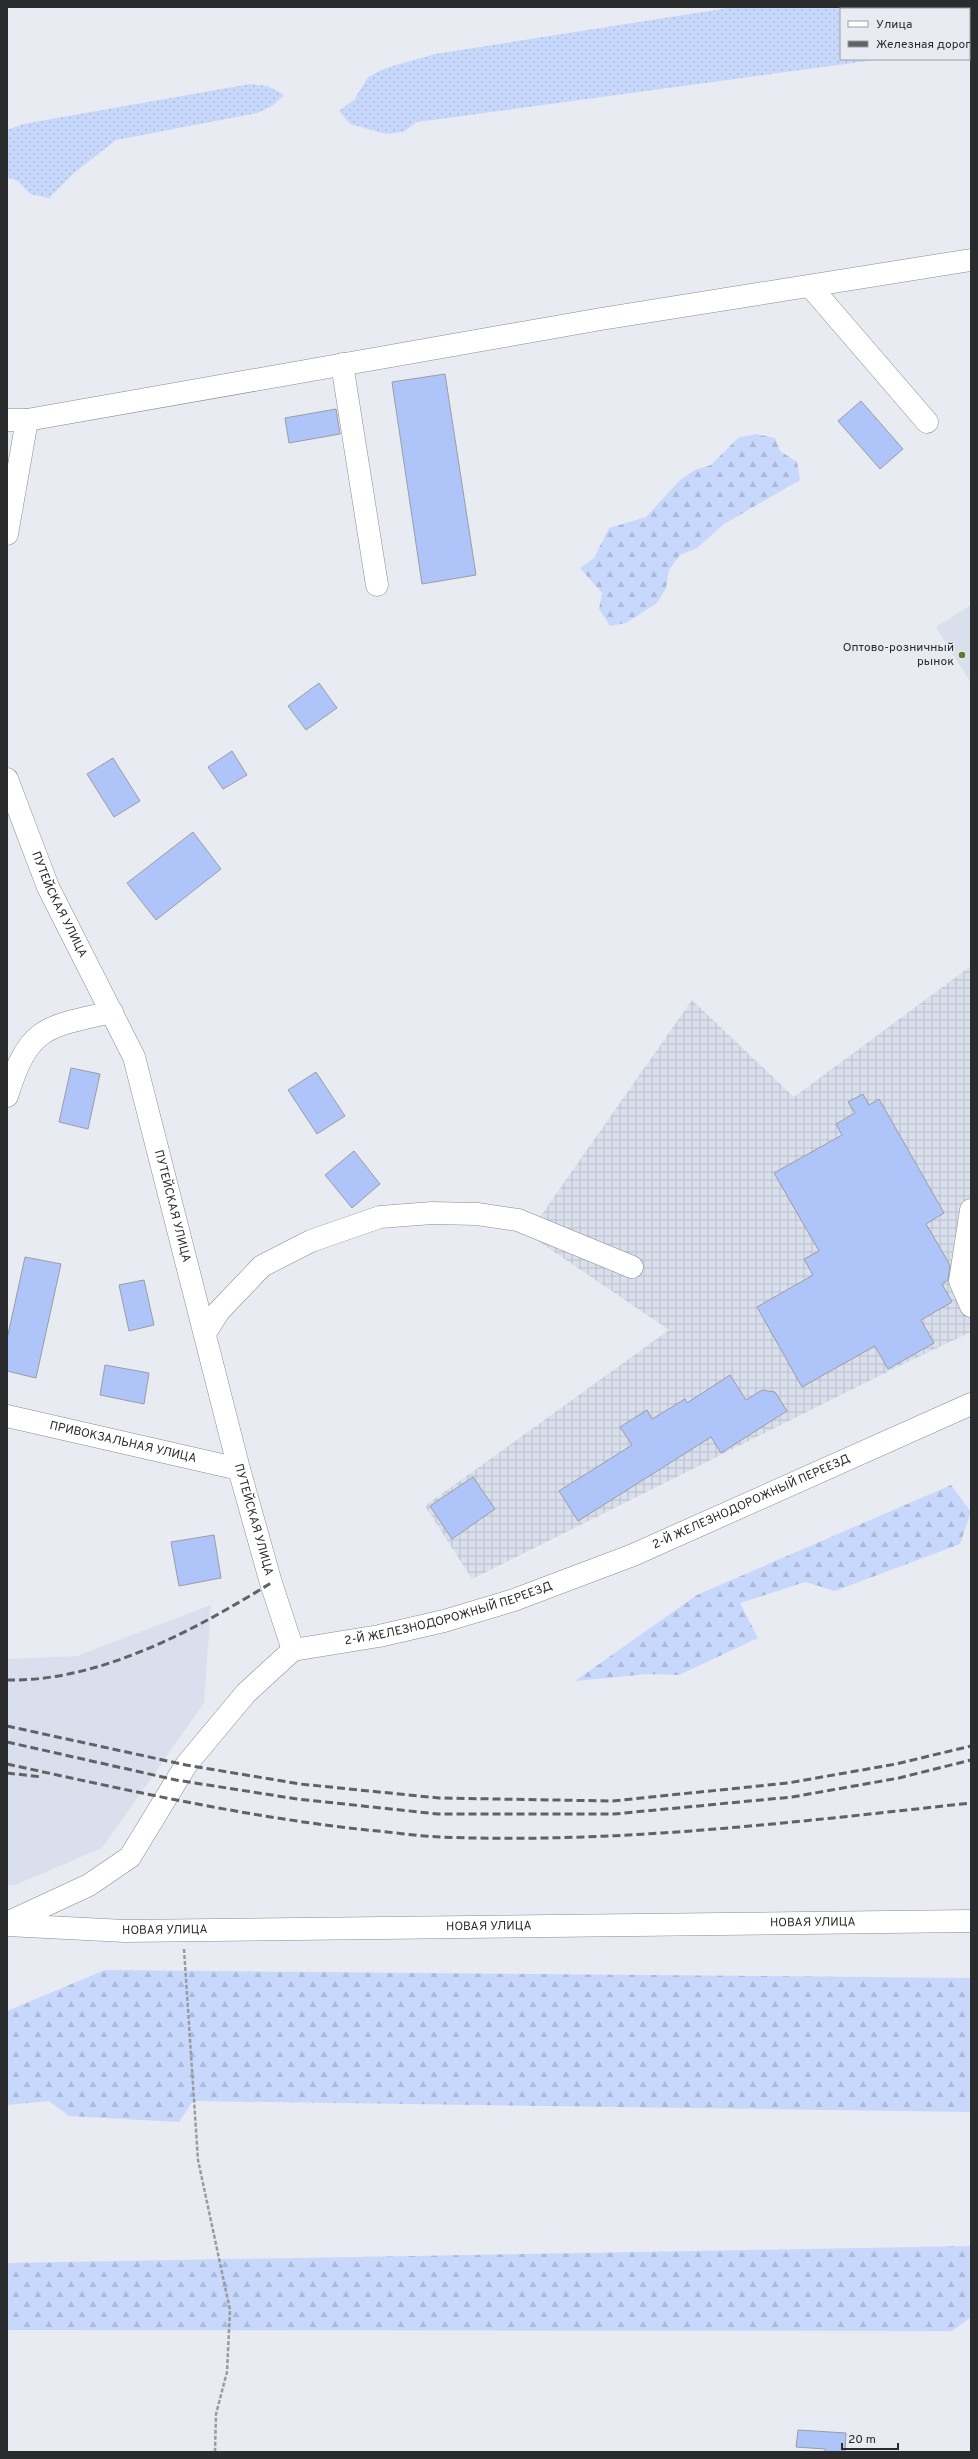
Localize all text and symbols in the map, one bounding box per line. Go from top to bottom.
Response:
legend [840,8,970,60]
text: Улица [876,17,912,33]
text: Железная дорога [876,37,977,53]
place label: Оптово-розничный рынок [843,640,954,670]
marker: Оптово-розничный рынок [957,650,967,660]
street label: ПУТЕЙСКАЯ УЛИЦА [27,849,90,960]
street label: ПУТЕЙСКАЯ УЛИЦА [150,1148,194,1264]
street label: ПРИВОКЗАЛЬНАЯ УЛИЦА [48,1418,198,1467]
street label: 2-Й ЖЕЛЕЗНОДОРОЖНЫЙ ПЕРЕЕЗД [650,1451,853,1553]
street label: ПУТЕЙСКАЯ УЛИЦА [230,1462,277,1578]
street label: 2-Й ЖЕЛЕЗНОДОРОЖНЫЙ ПЕРЕЕЗД [343,1578,555,1649]
street label: НОВАЯ УЛИЦА [770,1914,856,1931]
street label: НОВАЯ УЛИЦА [446,1918,532,1935]
street label: НОВАЯ УЛИЦА [122,1922,208,1939]
scale bar [842,2425,898,2451]
text: 20 m [848,2432,876,2448]

